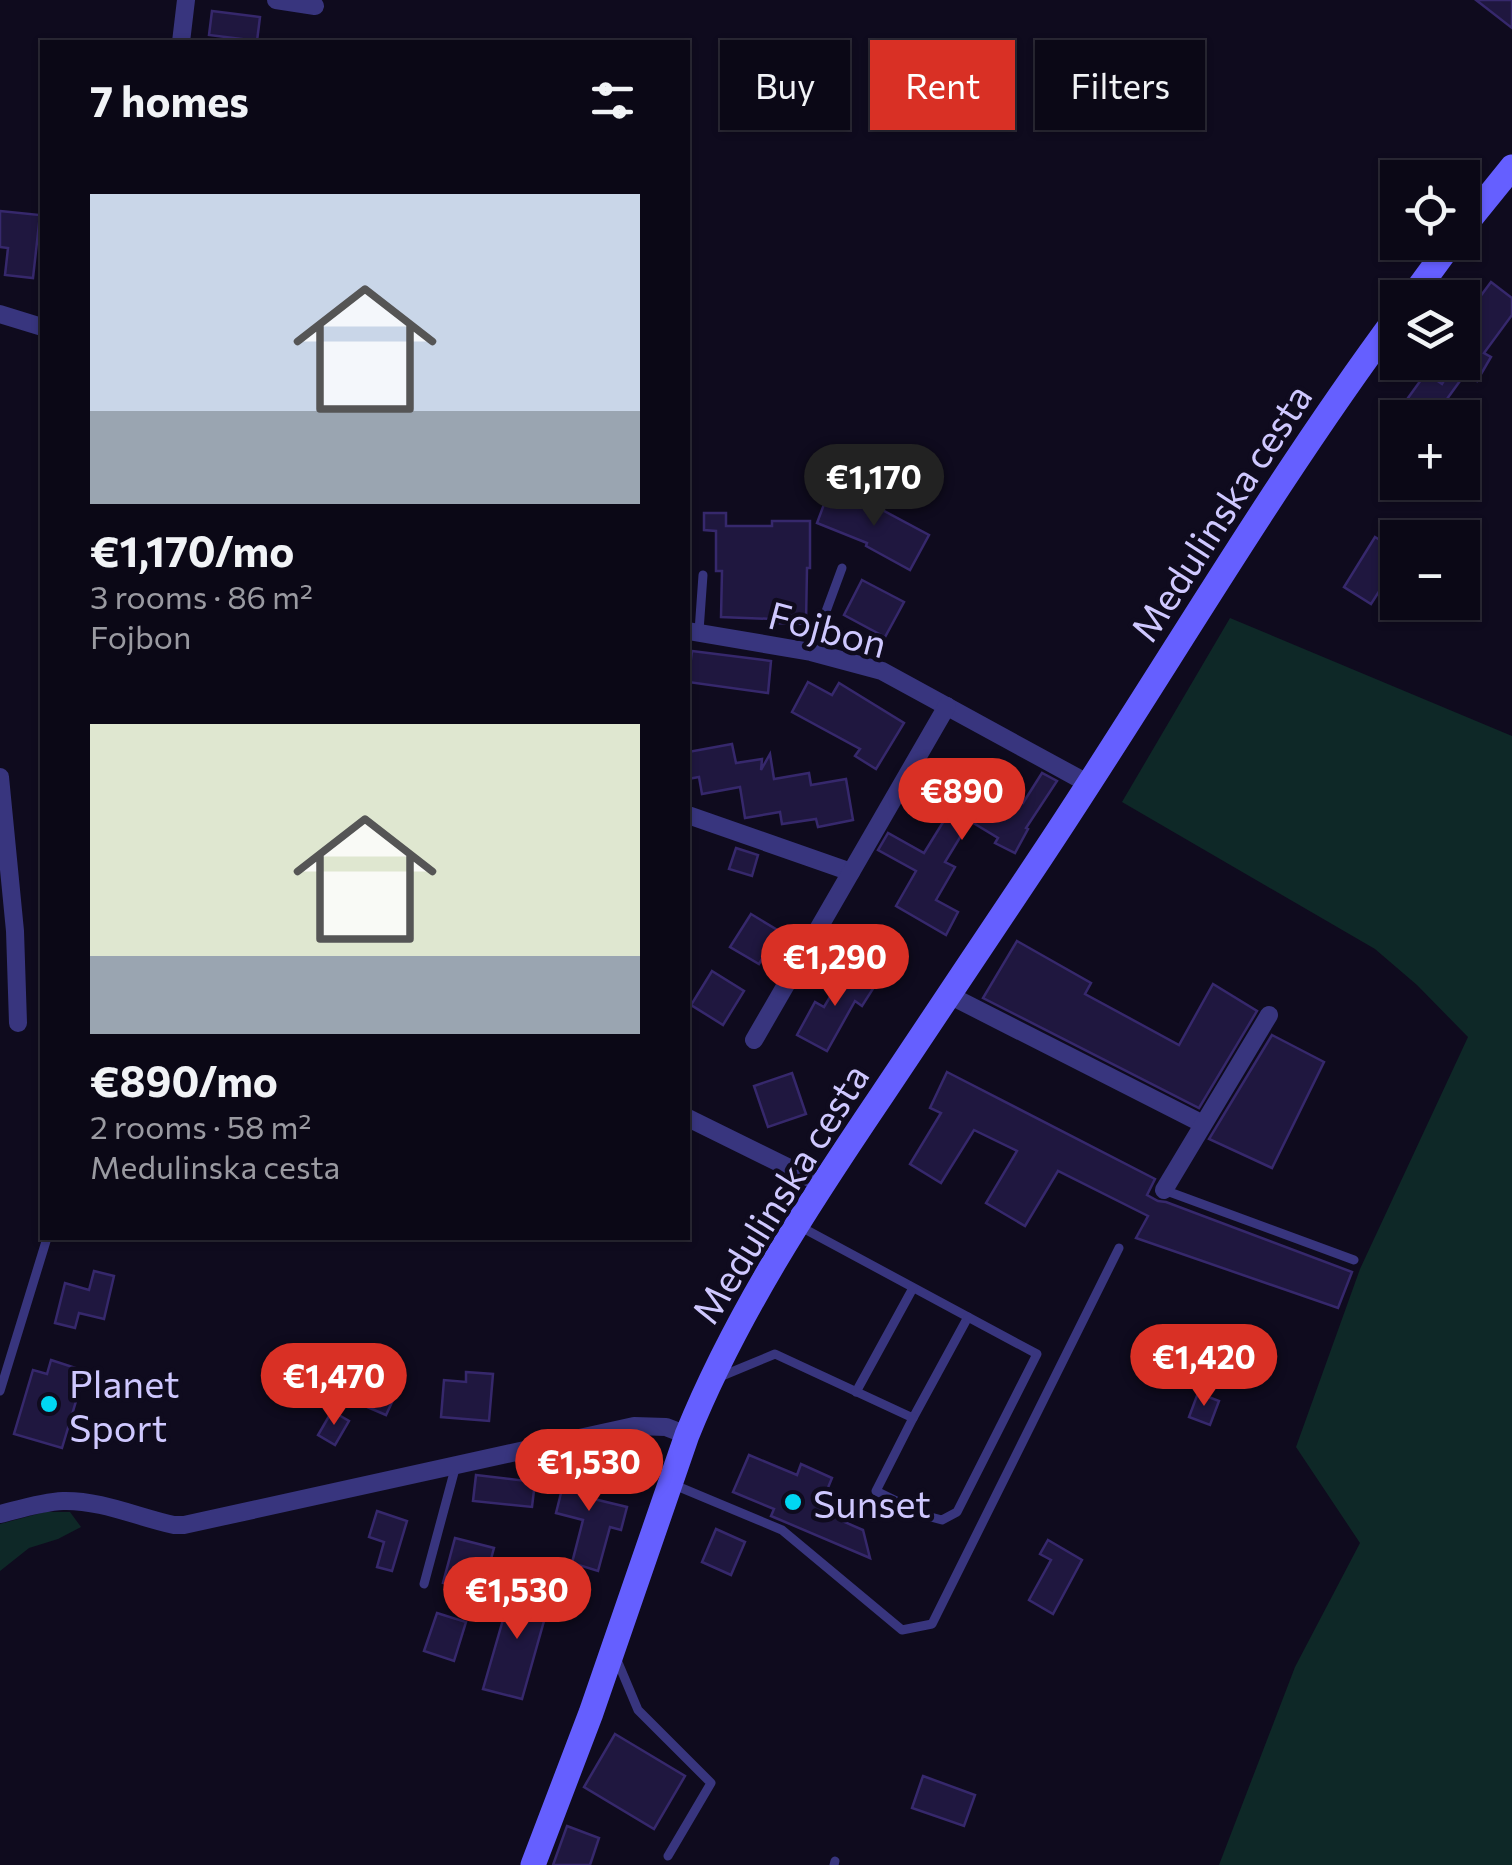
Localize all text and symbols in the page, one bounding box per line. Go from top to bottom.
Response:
chip: Buy [720,40,850,130]
chip: Rent [870,40,1015,130]
chip: Filters [1035,40,1205,130]
icon: filters [585,73,640,128]
text: 7 homes [90,74,249,126]
map controls [1380,160,1480,620]
button: locate [1380,160,1480,260]
icon: home [275,259,455,439]
button: layers [1380,280,1480,380]
street label: Medulinska cesta [1119,375,1321,649]
button: + [1380,400,1480,500]
pin: €1,170 [793,444,955,529]
text: €1,170 [826,456,922,496]
button: − [1380,520,1480,620]
text: €1,170/mo [90,524,294,576]
text: 3 rooms · 86 m² [90,576,313,616]
street label: Fojbon [764,590,892,666]
text: Fojbon [90,616,191,656]
pin: €890 [903,758,1021,843]
text: €890 [920,770,1004,810]
icon: home [275,789,455,969]
pin: €1,290 [754,924,916,1009]
text: €1,290 [783,936,887,976]
text: €890/mo [90,1054,278,1106]
street label: Medulinska cesta [680,1055,878,1331]
text: 2 rooms · 58 m² [90,1106,311,1146]
text: Medulinska cesta [90,1146,340,1186]
pin: €1,420 [1123,1324,1285,1409]
text: €1,420 [1152,1336,1256,1376]
pin: €1,470 [253,1343,415,1428]
text: €1,470 [283,1355,385,1395]
place label: Planet Sport [69,1359,180,1450]
marker: Planet Sport [38,1393,60,1415]
pin: €1,530 [508,1429,670,1514]
text: €1,530 [537,1441,641,1481]
place label: Sunset [813,1479,931,1526]
marker: Sunset [782,1491,804,1513]
pin: €1,530 [436,1557,598,1642]
text: €1,530 [465,1569,569,1609]

